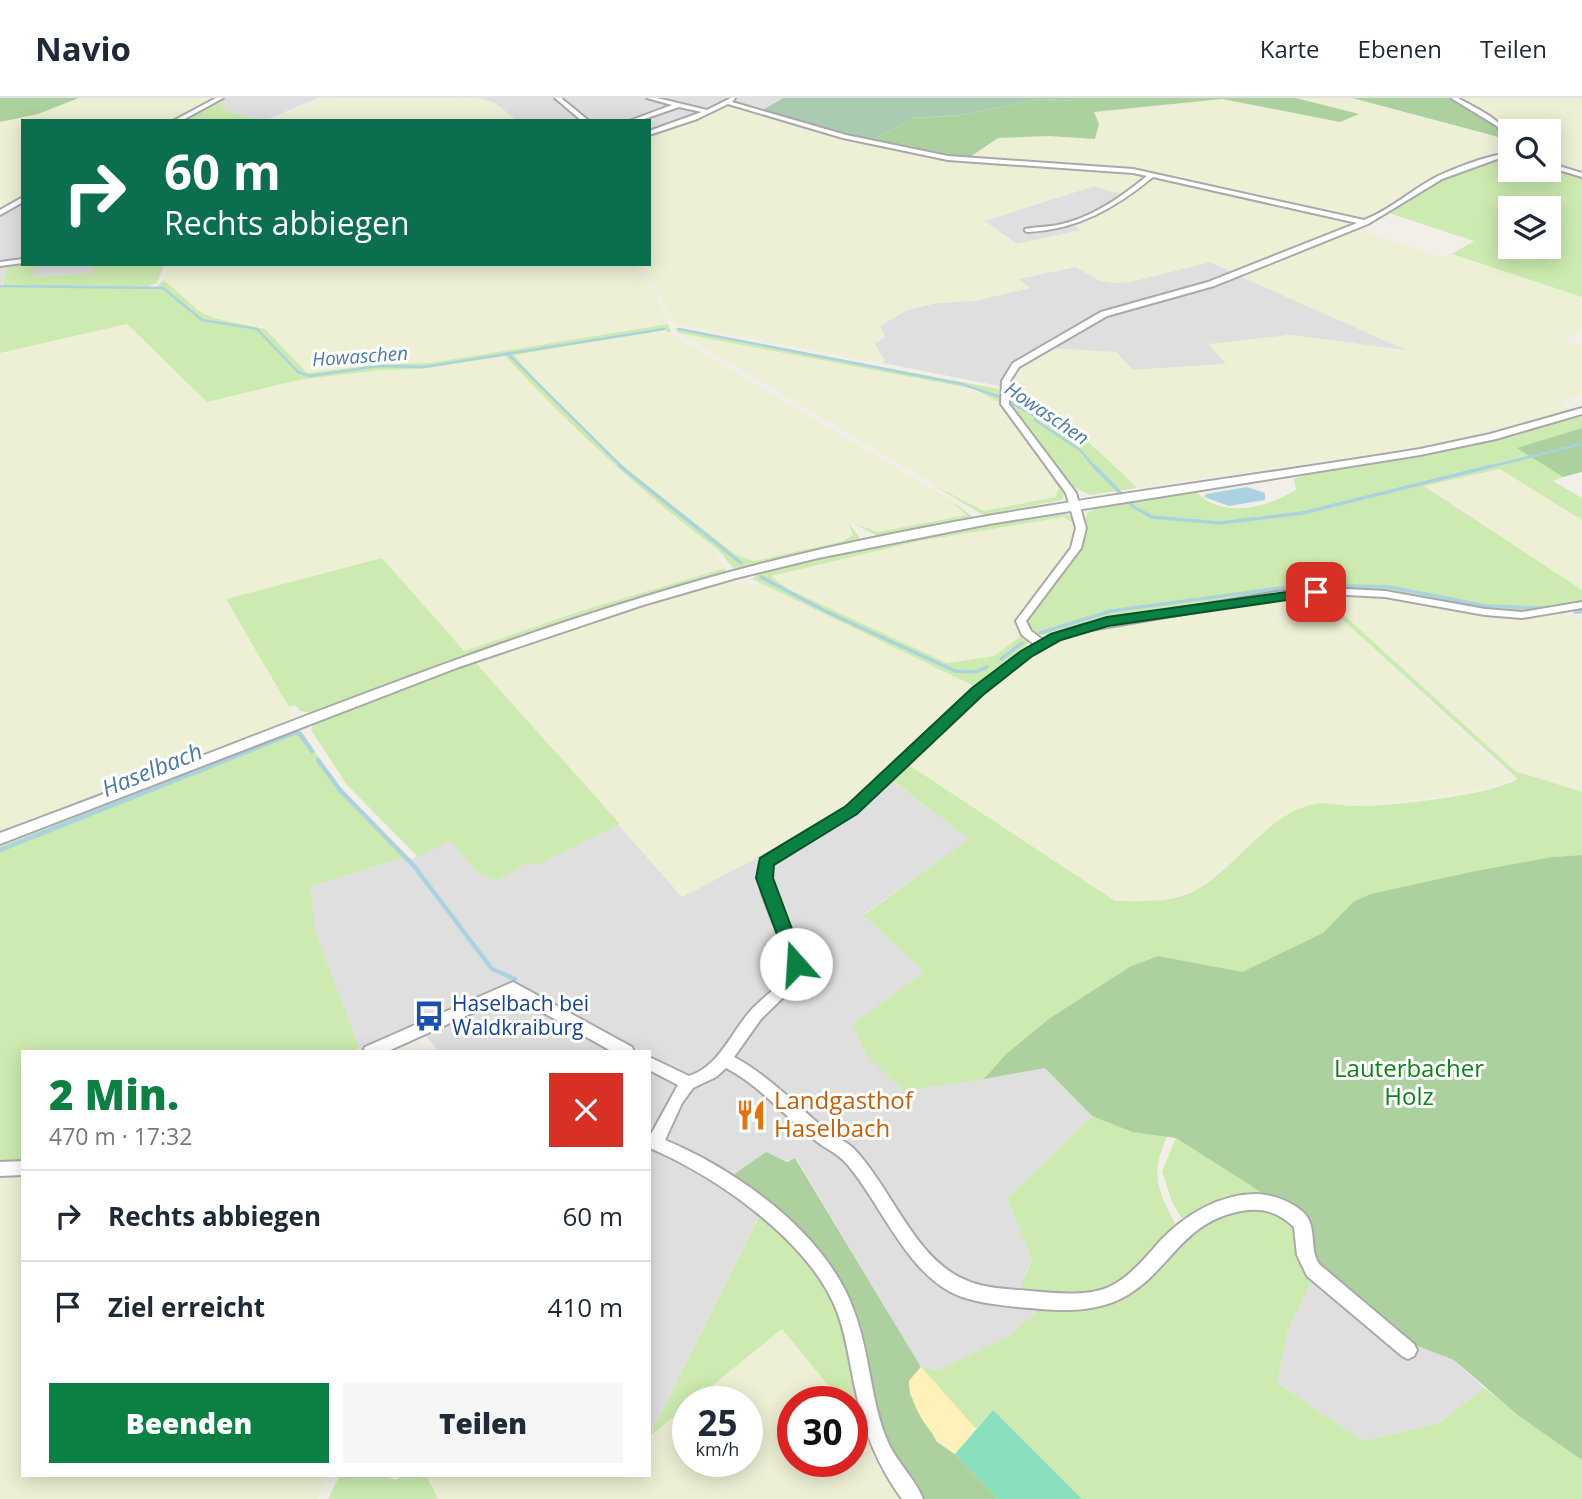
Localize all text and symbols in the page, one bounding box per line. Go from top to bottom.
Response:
text: Navio [35,26,131,71]
text: Karte [1260,32,1320,65]
text: Ebenen [1358,32,1442,65]
text: Teilen [1480,32,1547,65]
map controls [1498,119,1561,259]
button: search [1498,119,1561,182]
text: 60 m [164,138,281,204]
icon: right [49,147,140,238]
button: layers [1498,196,1561,259]
text: Rechts abbiegen [164,201,410,244]
water label: Howaschen [311,340,409,372]
water label: Howaschen [1000,375,1094,451]
pin [1286,562,1346,622]
icon: arrive [1297,573,1335,611]
water label: Haselbach [97,734,207,804]
position arrow [759,927,833,1001]
place label: Haselbach bei Waldkraiburg [452,989,589,1041]
bus stop icon: Haselbach bei Waldkraiburg [412,999,446,1033]
park label: Lauterbacher Holz [1334,1051,1484,1112]
text: 2 Min. [49,1065,179,1122]
button: close [549,1073,623,1147]
place label: Landgasthof Haselbach [774,1083,915,1144]
restaurant icon: Landgasthof Haselbach [734,1098,768,1132]
text: 470 m · 17:32 [49,1120,192,1152]
icon: right [49,1197,87,1235]
text: Rechts abbiegen [108,1198,321,1234]
text: 60 m [562,1198,623,1234]
icon: arrive [49,1288,87,1326]
text: Ziel erreicht [108,1289,265,1325]
text: 410 m [548,1289,623,1325]
button: Beenden [49,1383,329,1463]
button: Teilen [343,1383,623,1463]
speed limit sign: 30 [777,1386,868,1477]
text: 25 [697,1399,738,1446]
text: km/h [696,1437,739,1461]

